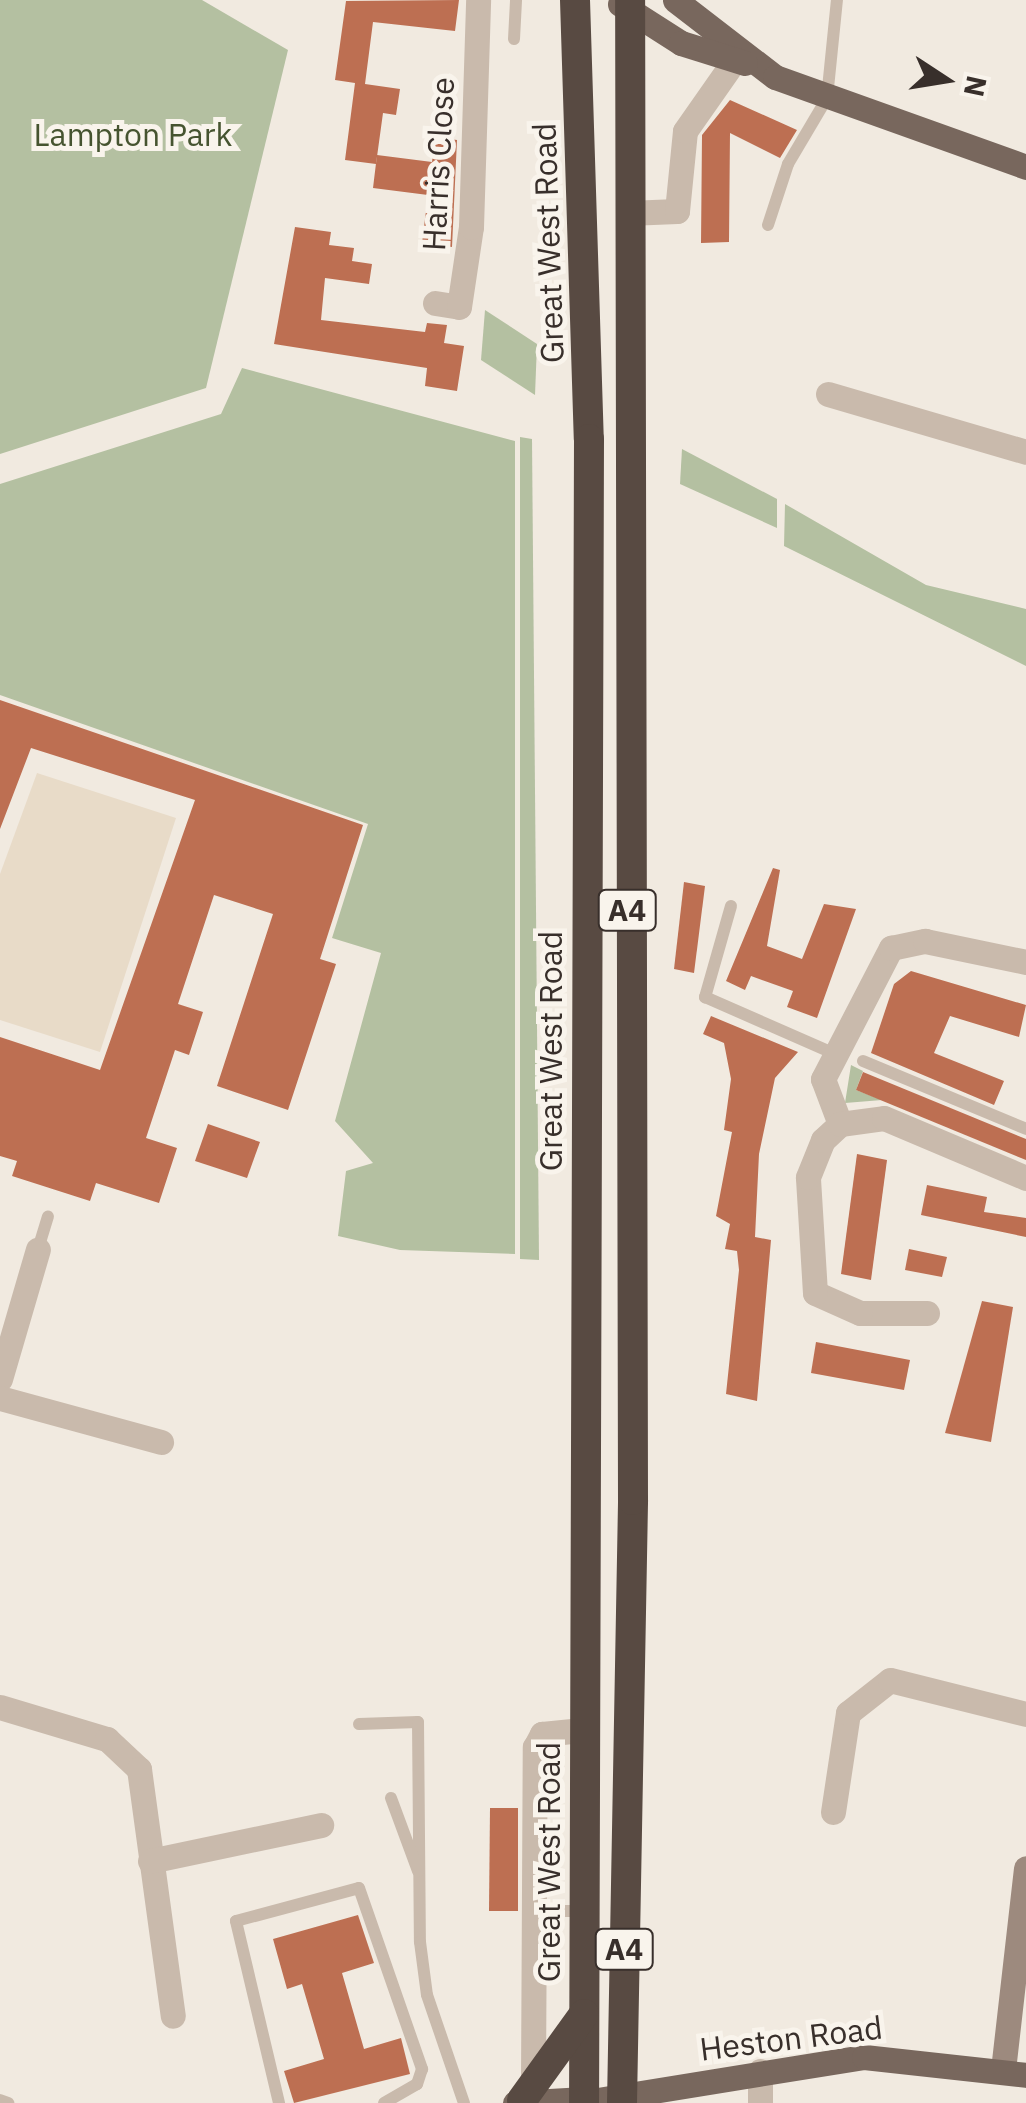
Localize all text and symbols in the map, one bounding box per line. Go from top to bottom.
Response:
north arrow [896,30,996,130]
text: N [956,73,996,100]
street label: Harris Close [414,76,462,252]
park label: Lampton Park [34,115,232,153]
street label: Great West Road [525,122,571,364]
road number: A4 [597,885,657,935]
street label: Great West Road [531,931,569,1171]
street label: Great West Road [529,1742,567,1982]
road number: A4 [594,1924,654,1974]
street label: Heston Road [697,2008,885,2068]

